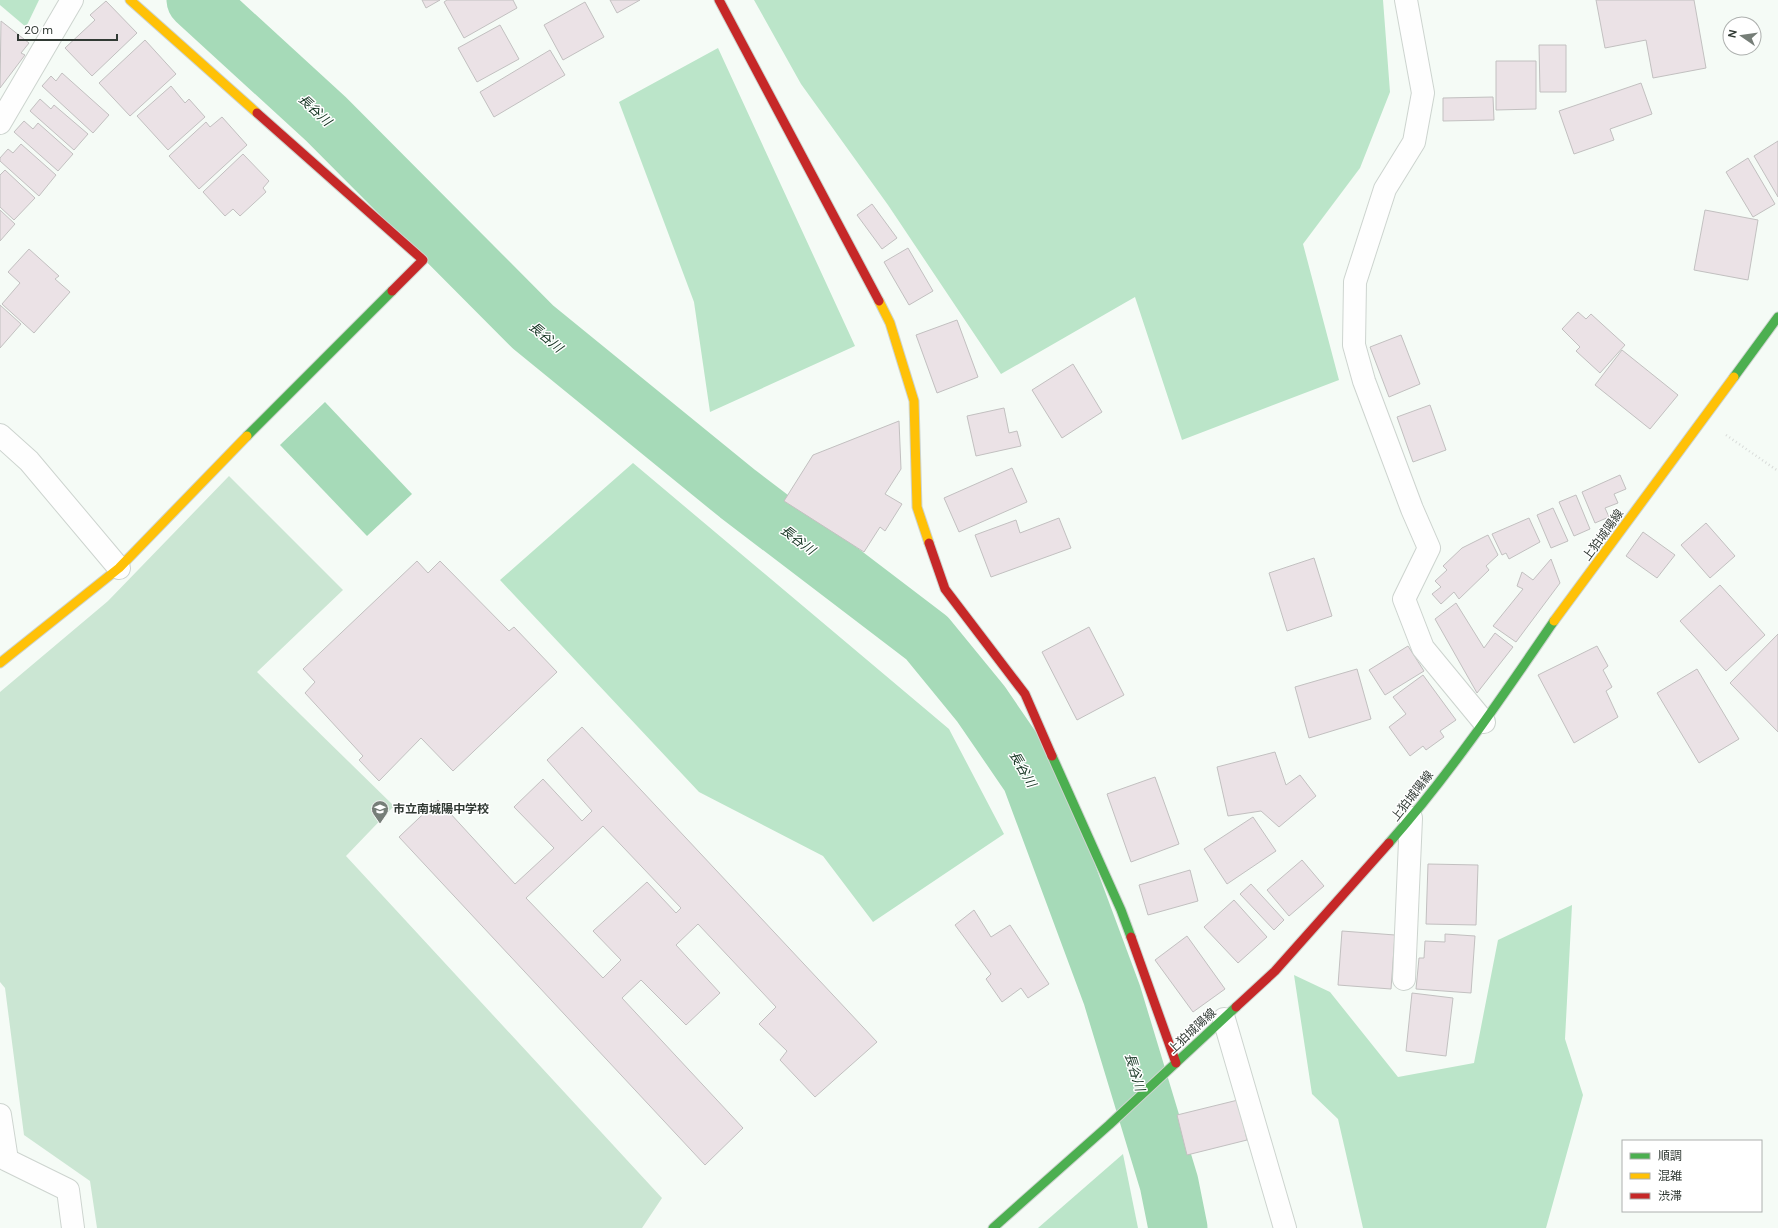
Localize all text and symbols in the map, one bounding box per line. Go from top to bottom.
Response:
scale bar [18,16,117,42]
north arrow [1722,16,1762,56]
text: 20 m [24,22,53,38]
text: N [1725,28,1740,39]
water label: 長谷川 [295,90,337,131]
water label: 長谷川 [526,318,568,357]
street label: 上狛城陽線 [1579,506,1627,564]
water label: 長谷川 [777,521,820,560]
water label: 長谷川 [1006,748,1041,792]
street label: 上狛城陽線 [1387,767,1437,825]
school or university icon: 市立南城陽中学校 [370,799,390,824]
place label: 市立南城陽中学校 [393,801,489,817]
street label: 上狛城陽線 [1165,1005,1219,1057]
water label: 長谷川 [1121,1051,1149,1095]
legend [1622,1140,1762,1212]
text: 順調 [1658,1148,1682,1164]
text: 混雑 [1658,1168,1682,1184]
text: 渋滞 [1658,1188,1682,1204]

